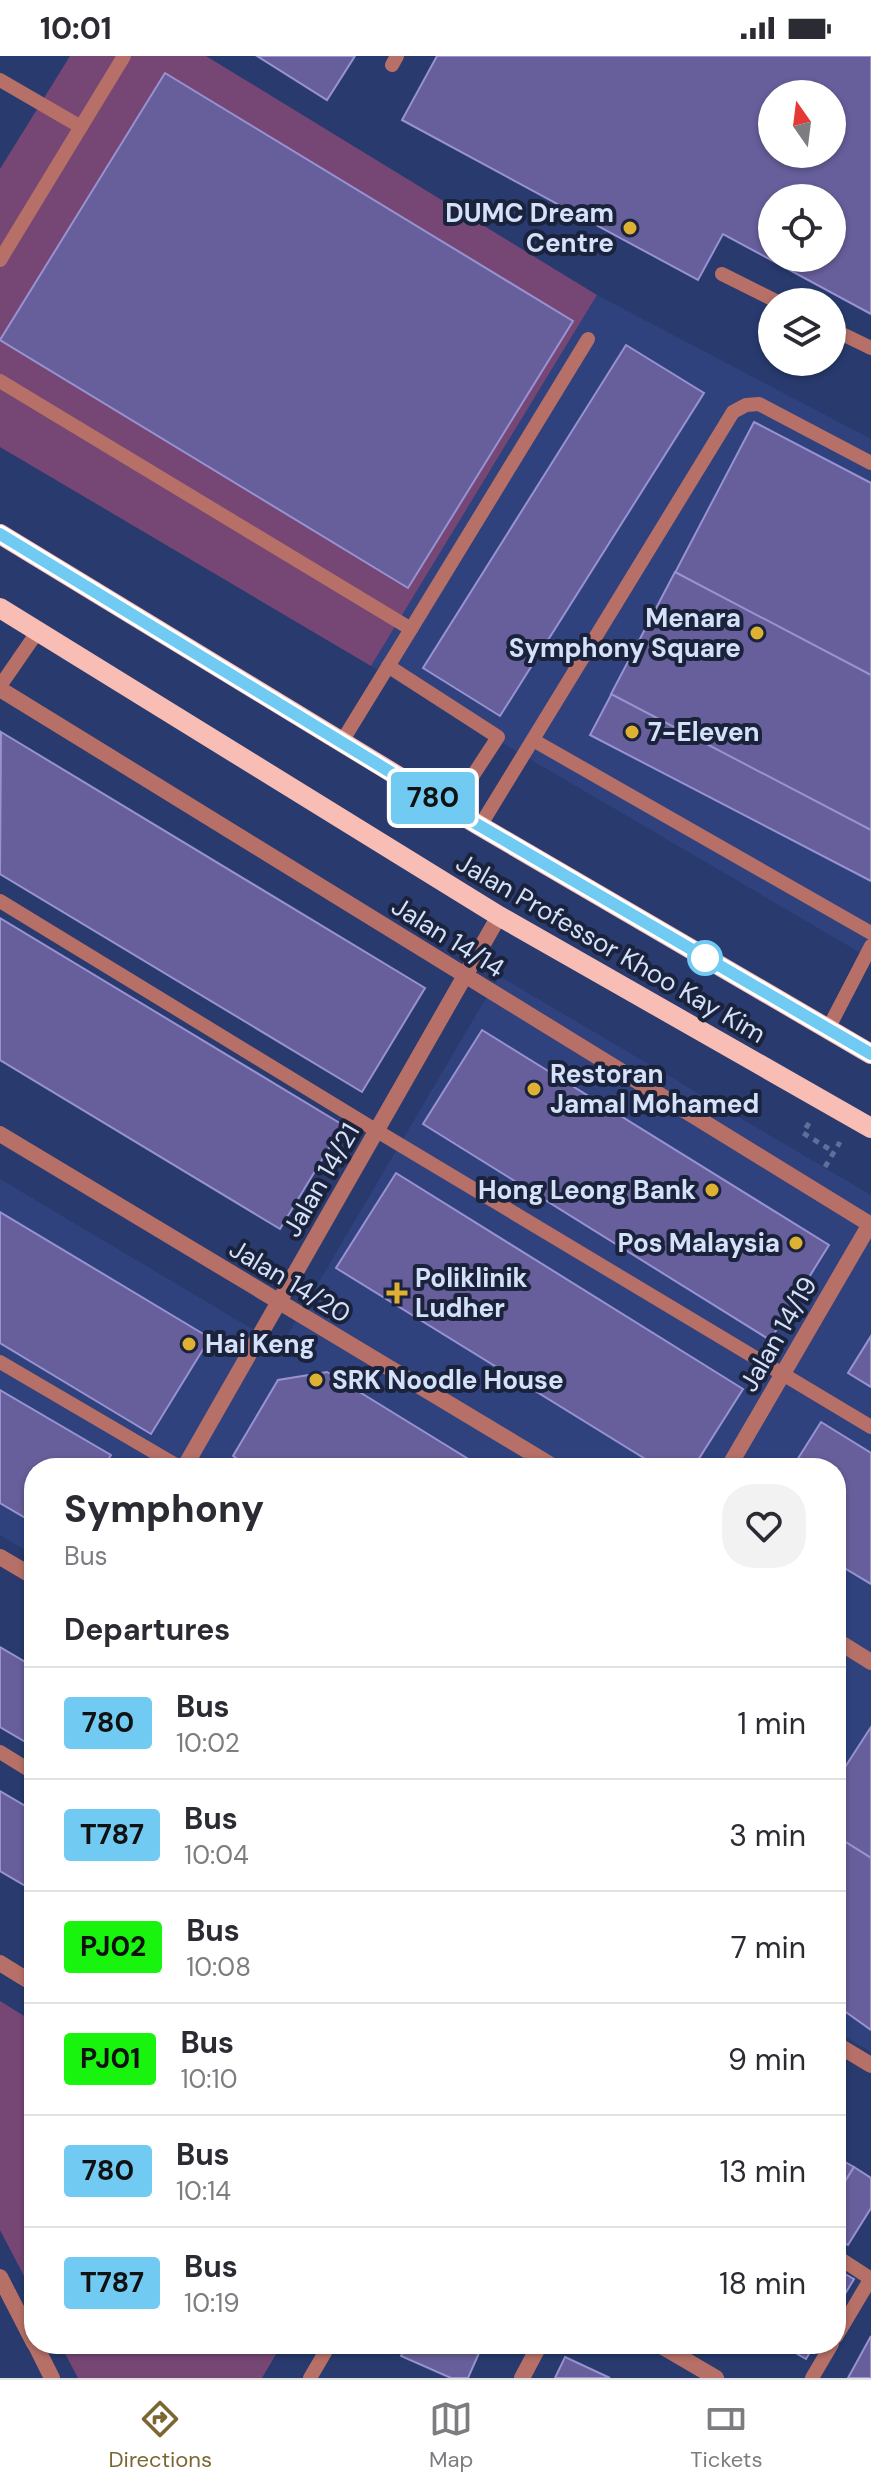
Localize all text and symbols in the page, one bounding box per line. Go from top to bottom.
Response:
text: 10:01 [40,9,112,48]
north arrow [758,80,846,168]
map controls [758,80,846,376]
button: locate [758,184,846,272]
place label: DUMC Dream Centre [445,196,614,260]
marker: DUMC Dream Centre [621,219,639,237]
button: layers [758,288,846,376]
place label: Menara Symphony Square [509,601,741,665]
marker: Menara Symphony Square [748,624,766,642]
place label: 7-Eleven [648,715,760,749]
marker: 7-Eleven [623,723,641,741]
line badge: 780 [387,772,479,824]
text: 780 [407,779,459,816]
street label: Jalan Professor Khoo Kay Kim [450,845,772,1051]
street label: Jalan 14/14 [385,889,511,985]
unlabelled marker [688,941,722,975]
place label: Restoran Jamal Mohamed [550,1057,759,1121]
marker: Restoran Jamal Mohamed [525,1080,543,1098]
street label: Jalan 14/21 [275,1117,367,1243]
place label: Hong Leong Bank [478,1173,696,1207]
marker: Hong Leong Bank [703,1181,721,1199]
place label: Pos Malaysia [618,1226,780,1260]
street label: Jalan 14/20 [223,1232,357,1330]
marker: Pos Malaysia [787,1234,805,1252]
place label: Poliklinik Ludher [415,1261,528,1325]
street label: Jalan 14/19 [731,1270,825,1398]
marker: Poliklinik Ludher [386,1282,408,1304]
place label: Hai Keng [205,1327,315,1361]
marker: Hai Keng [180,1335,198,1353]
place label: SRK Noodle House [332,1363,564,1397]
marker: SRK Noodle House [307,1371,325,1389]
text: Symphony [64,1484,264,1534]
button: heart [722,1484,806,1568]
text: Bus [64,1539,108,1573]
text: Departures [64,1610,230,1649]
text: Bus [176,1687,230,1726]
text: 780 [82,1704,134,1741]
text: 1 min [738,1704,806,1743]
text: 10:02 [176,1726,240,1760]
text: Bus [184,1799,238,1838]
text: T787 [80,1816,144,1853]
text: 3 min [729,1816,806,1855]
text: 10:04 [184,1838,249,1872]
text: Bus [186,1911,240,1950]
text: PJ02 [80,1928,146,1965]
text: 7 min [731,1928,806,1967]
text: 10:08 [186,1950,251,1984]
text: Bus [180,2023,234,2062]
text: PJ01 [80,2040,140,2077]
text: 9 min [728,2040,806,2079]
text: 10:10 [180,2062,237,2096]
text: Bus [176,2135,230,2174]
text: 780 [82,2152,134,2189]
text: 13 min [720,2152,806,2191]
text: 10:14 [176,2174,231,2208]
text: Bus [184,2247,238,2286]
text: T787 [80,2264,144,2301]
text: 18 min [719,2264,806,2303]
text: 10:19 [184,2286,240,2320]
tab: Directions [108,2397,212,2474]
tab: Map [429,2397,473,2474]
tab: Tickets [690,2397,763,2474]

